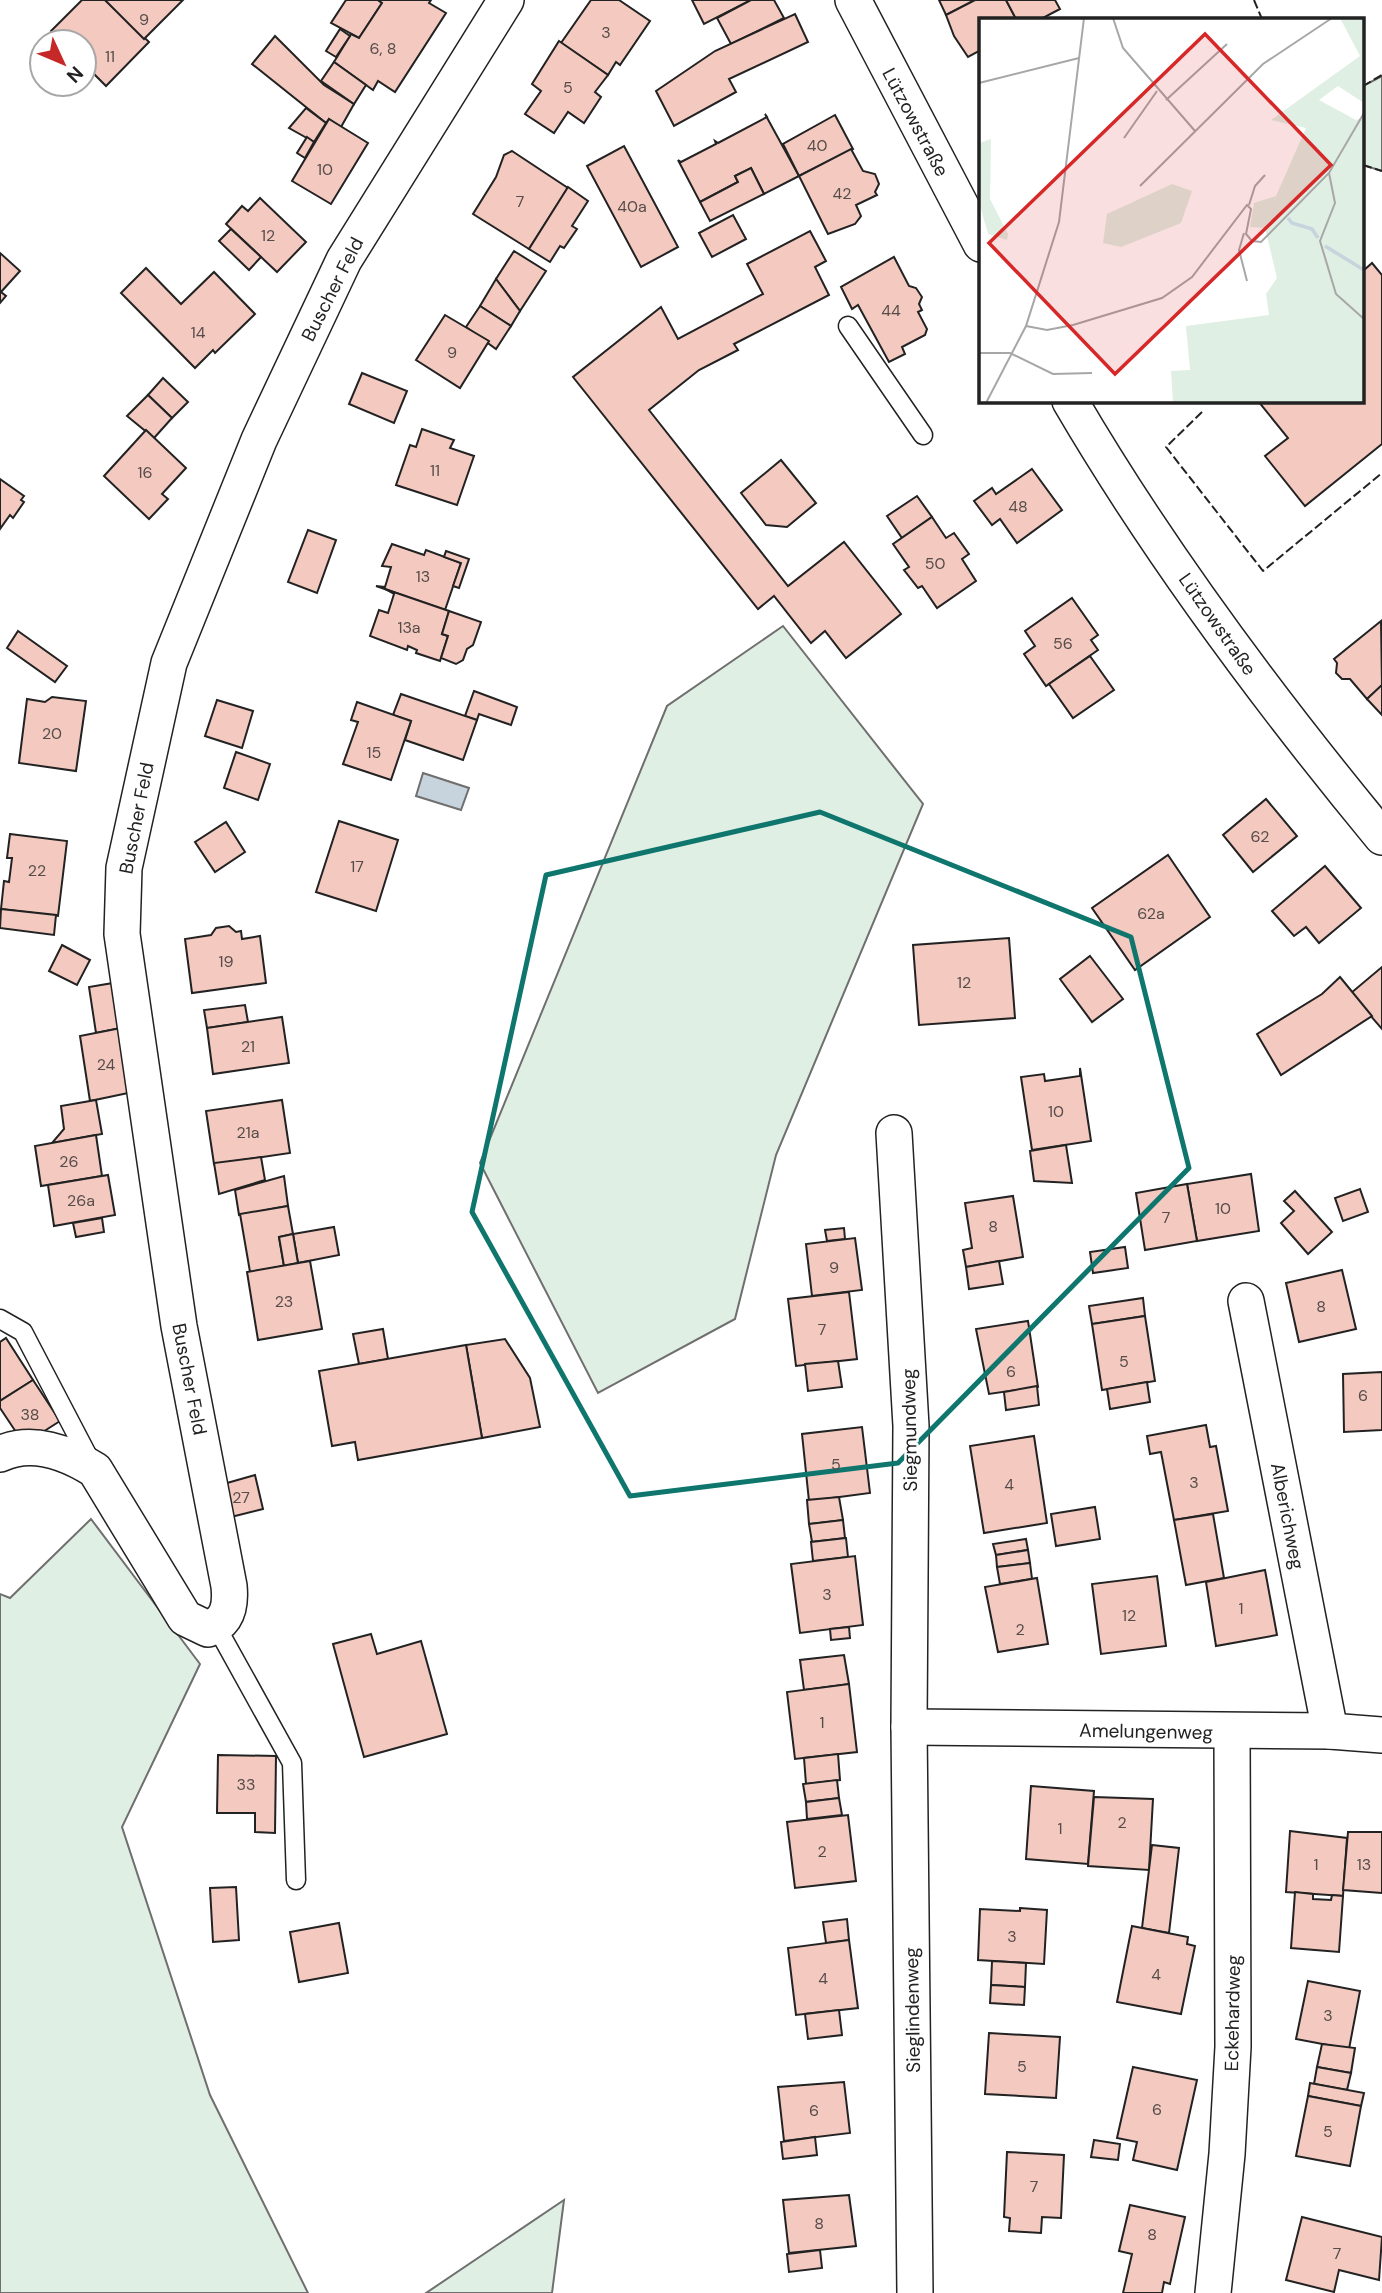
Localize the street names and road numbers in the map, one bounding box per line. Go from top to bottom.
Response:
street label: Lützowstraße [876,64,955,181]
street label: Buscher Feld [296,233,369,345]
street label: Lützowstraße [1173,568,1262,680]
street label: Buscher Feld [113,760,160,876]
street label: Buscher Feld [166,1321,213,1437]
street label: Siegmundweg [896,1368,923,1492]
street label: Alberichweg [1265,1461,1310,1572]
street label: Amelungenweg [1079,1718,1213,1745]
street label: Sieglindenweg [899,1947,926,2073]
street label: Eckehardweg [1219,1954,1246,2072]

